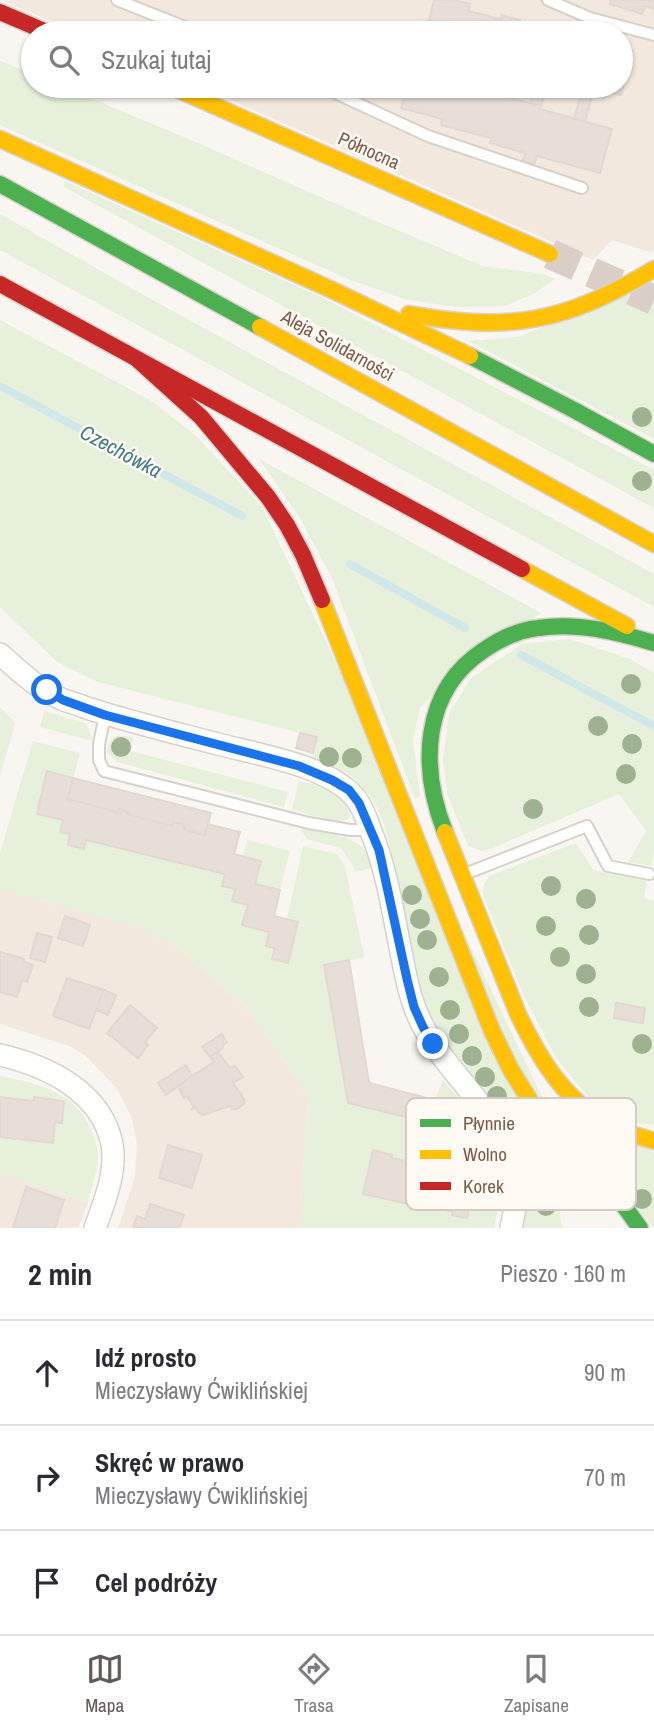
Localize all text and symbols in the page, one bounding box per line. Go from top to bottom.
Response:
search box [21,21,633,98]
icon: search [45,41,83,79]
text: Szukaj tutaj [101,42,211,77]
street label: Północna [334,125,404,175]
street label: Aleja Solidarności [276,303,399,387]
water label: Czechówka [75,417,167,485]
route start [31,674,62,705]
route end [417,1028,448,1059]
legend [406,1098,636,1210]
text: Płynnie [463,1110,515,1136]
text: Wolno [463,1141,507,1167]
text: Korek [463,1173,504,1199]
text: 2 min [28,1254,92,1294]
text: Pieszo · 160 m [500,1258,626,1289]
text: Idź prosto [95,1340,197,1375]
icon: ahead [28,1354,66,1392]
text: 90 m [584,1357,626,1388]
text: Mieczysławy Ćwiklińskiej [95,1375,308,1406]
text: Skręć w prawo [95,1445,244,1480]
icon: right [28,1459,66,1497]
text: 70 m [584,1462,626,1493]
text: Mieczysławy Ćwiklińskiej [95,1480,308,1511]
icon: arrive [28,1564,66,1602]
text: Cel podróży [95,1565,217,1600]
tab: Mapa [85,1650,124,1718]
tab: Trasa [294,1650,334,1718]
tab: Zapisane [504,1650,569,1718]

